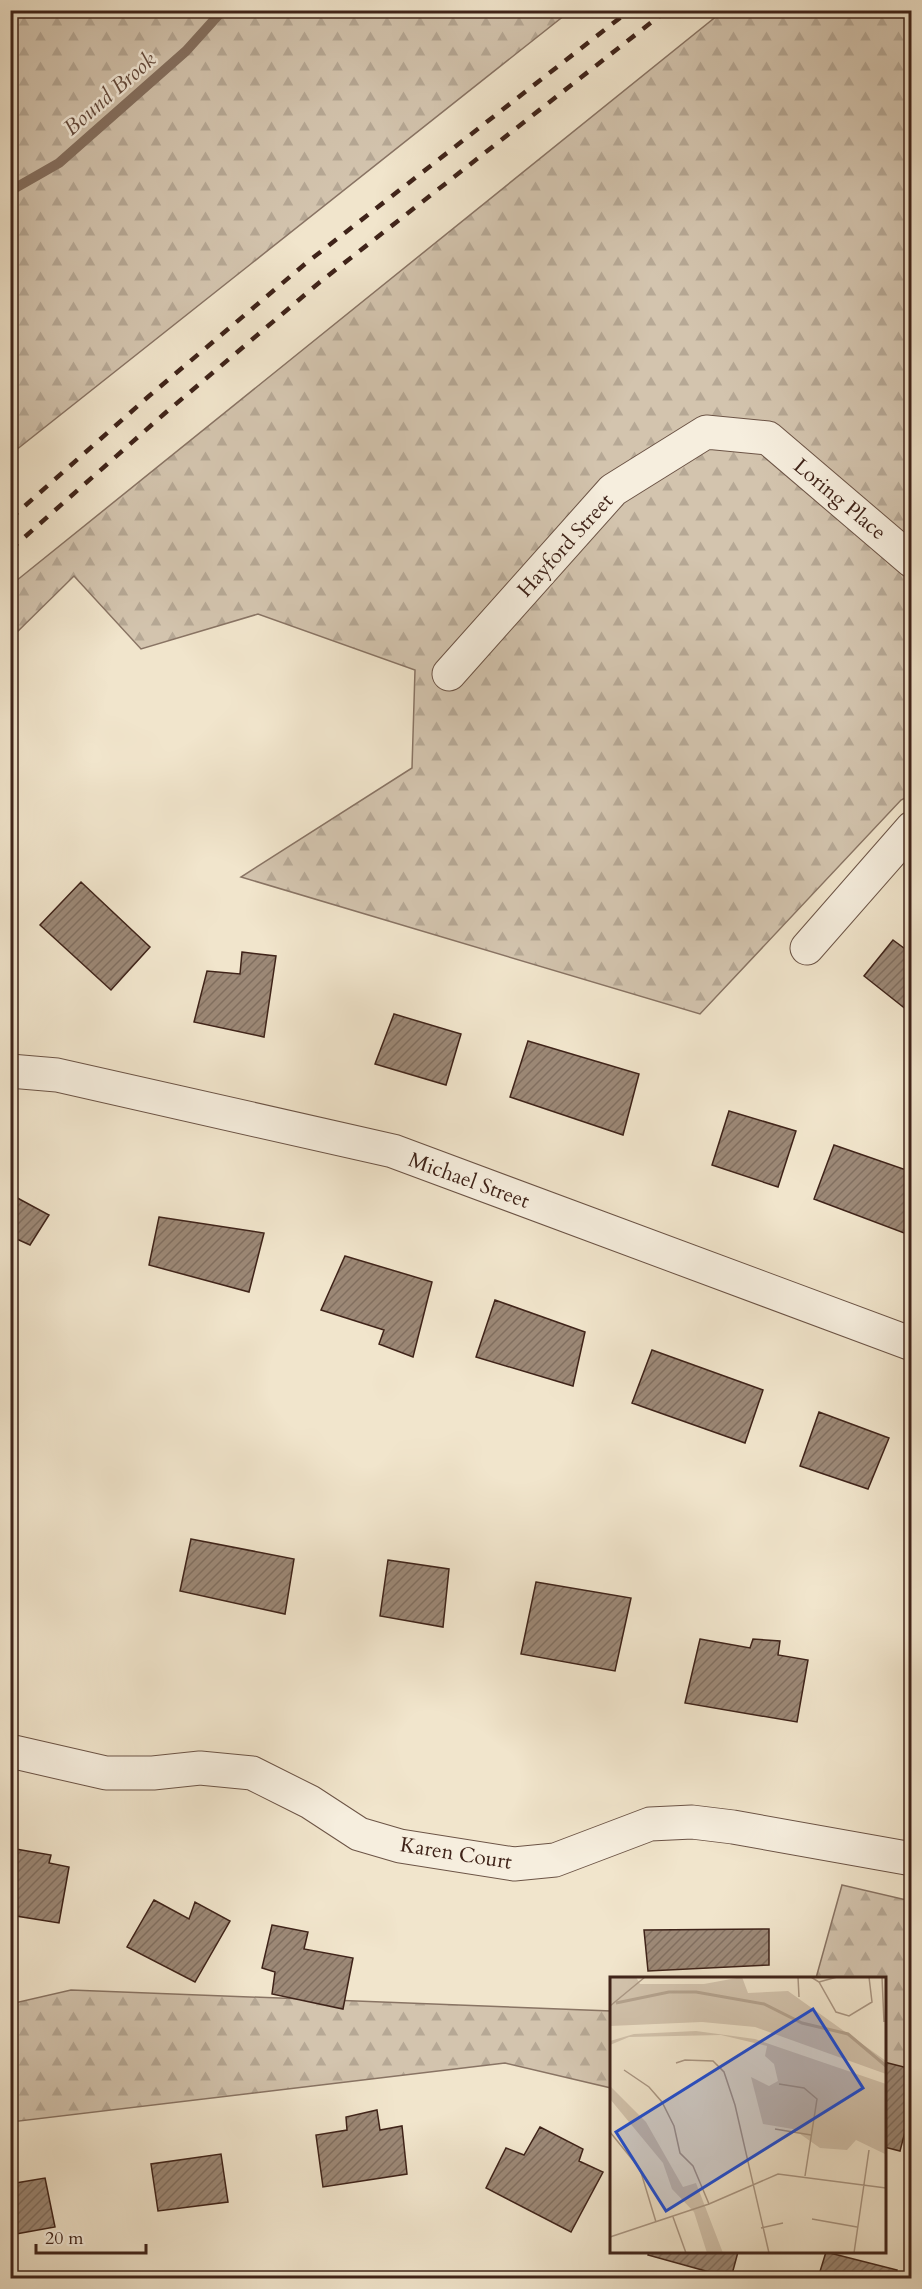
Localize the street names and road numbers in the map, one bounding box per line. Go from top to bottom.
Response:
street label: Loring Place [787,452,892,547]
street label: Hayford Street [511,487,620,604]
street label: Michael Street [404,1145,534,1216]
street label: Karen Court [398,1830,514,1877]

